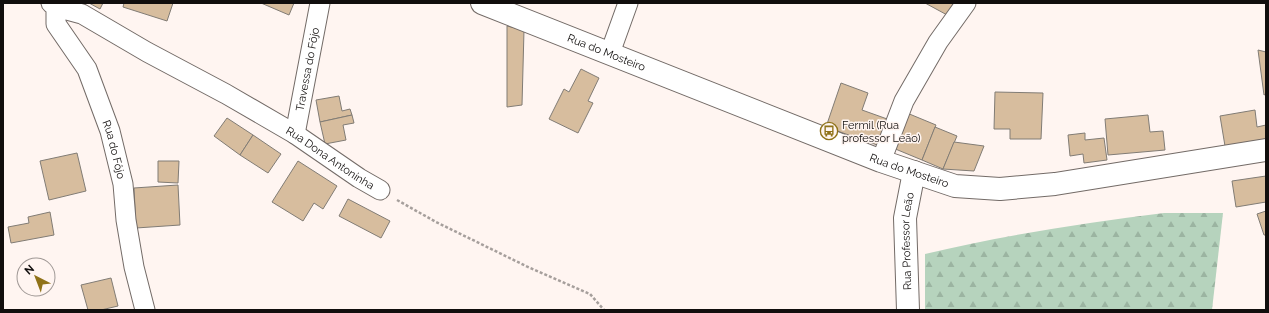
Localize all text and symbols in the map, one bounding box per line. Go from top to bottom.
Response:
street label: Travessa do Fôjo [294,26,322,112]
street label: Rua do Mosteiro [566,32,648,74]
street label: Rua do Fôjo [99,118,128,181]
place label: Fermil (Rua professor Leão) [842,119,920,145]
bus stop icon: Fermil (Rua professor Leão) [819,121,839,141]
street label: Rua Dona Antoninha [284,124,376,192]
street label: Rua do Mosteiro [868,151,951,191]
street label: Rua Professor Leão [899,191,917,290]
north arrow [16,257,56,297]
text: N [22,262,37,278]

